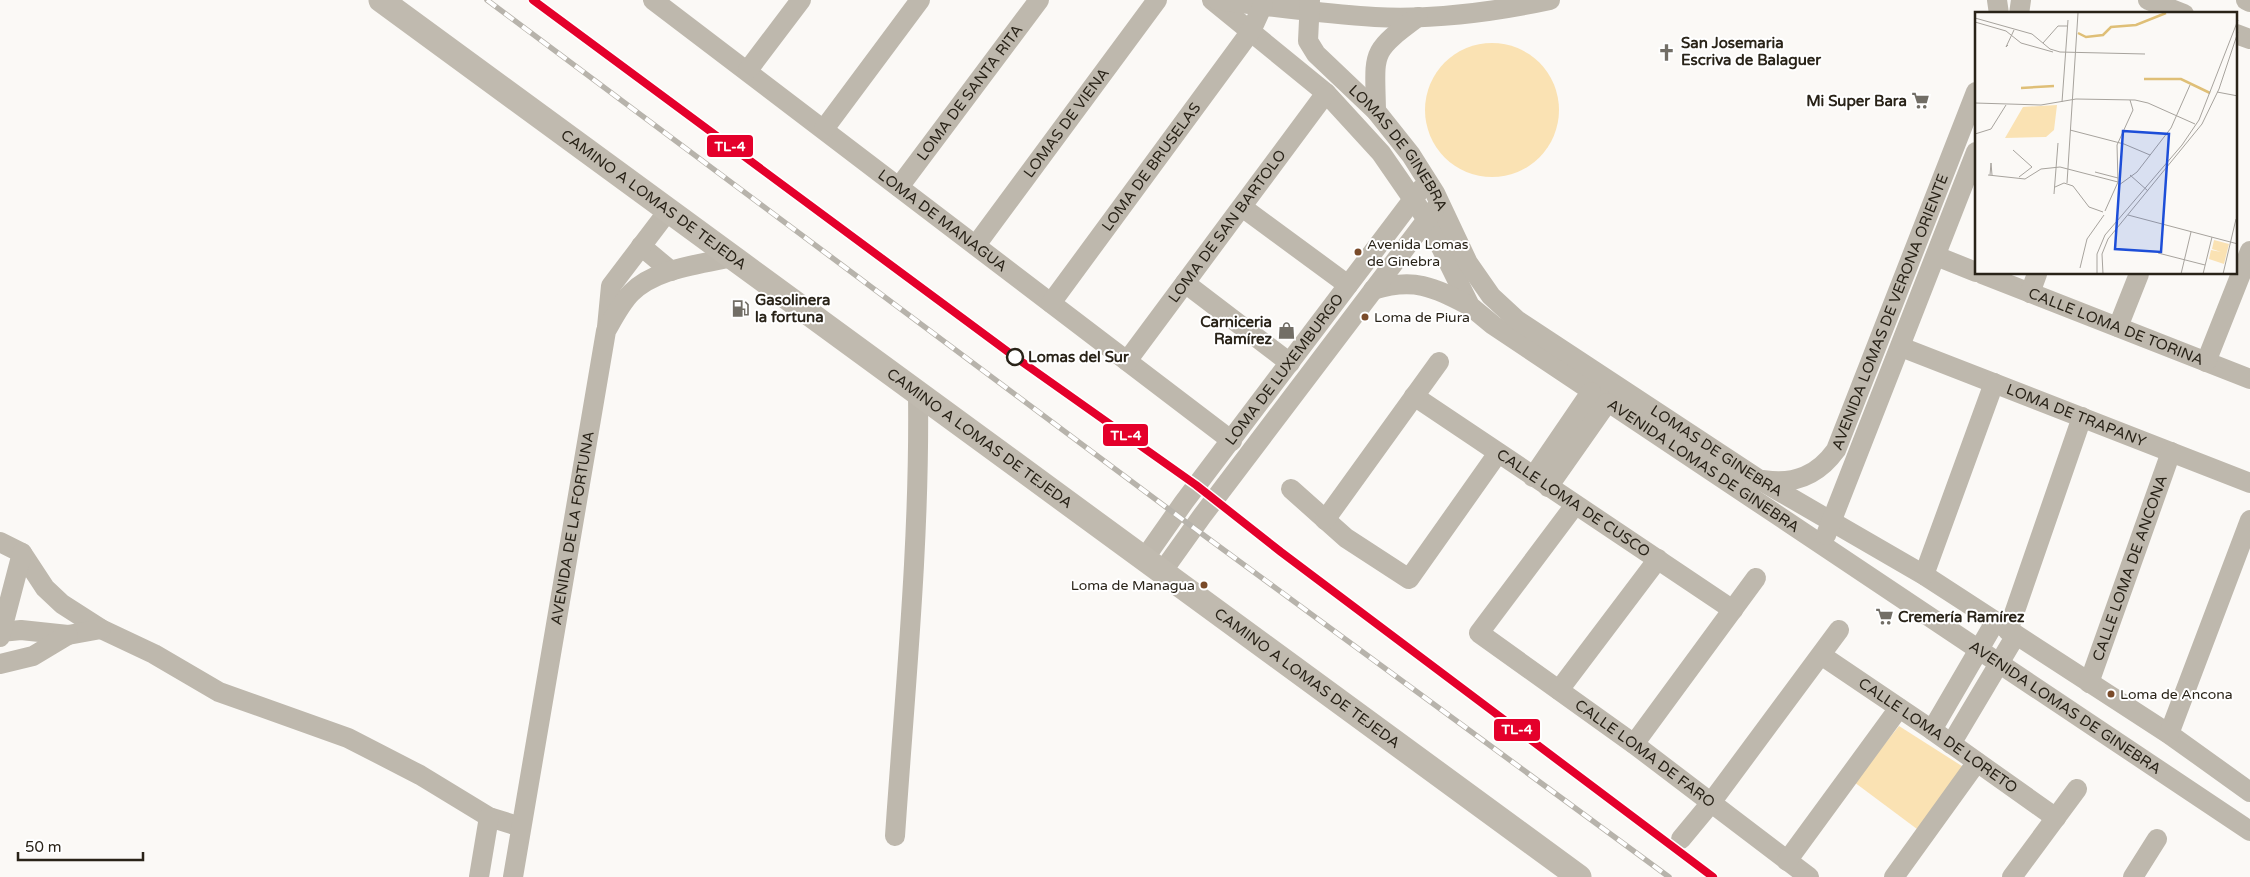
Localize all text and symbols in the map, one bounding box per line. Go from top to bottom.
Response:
inset map [1975,12,2238,275]
street label: LOMA DE SANTA RITA [913,21,1026,164]
place label: San Josemaria Escriva de Balaguer [1681,34,1821,70]
church icon: San Josemaria Escriva de Balaguer [1657,42,1677,62]
street label: LOMAS DE VIENA [1020,64,1113,181]
street label: LOMAS DE GINEBRA [1345,81,1451,214]
supermarket icon: Mi Super Bara [1911,91,1931,111]
place label: Mi Super Bara [1806,92,1907,111]
street label: LOMA DE BRUSELAS [1098,99,1204,235]
street label: CAMINO A LOMAS DE TEJEDA [557,126,750,274]
line badge: TL-4 [706,134,754,158]
text: TL-4 [713,138,746,155]
street label: LOMA DE SAN BARTOLO [1165,146,1290,306]
street label: LOMA DE MANAGUA [874,166,1011,275]
street label: AVENIDA LOMAS DE VERONA ORIENTE [1828,171,1952,453]
place label: Avenida Lomas de Ginebra [1367,236,1469,270]
marker: Avenida Lomas de Ginebra [1353,247,1363,257]
street label: CALLE LOMA DE TORINA [2026,284,2206,369]
street label: LOMA DE LUXEMBURGO [1221,290,1347,449]
place label: Gasolinera la fortuna [755,291,830,326]
fuel station icon: Gasolinera la fortuna [731,299,751,319]
place label: Loma de Piura [1374,309,1470,326]
marker: Loma de Piura [1360,312,1370,322]
place label: Carniceria Ramírez [1200,313,1273,348]
shop icon: Carniceria Ramírez [1276,321,1296,341]
marker: Lomas del Sur [1006,348,1024,366]
place label: Lomas del Sur [1028,348,1129,366]
street label: CAMINO A LOMAS DE TEJEDA [883,364,1076,512]
street label: LOMA DE TRAPANY [2004,380,2149,451]
street label: AVENIDA LOMAS DE GINEBRA [1604,395,1803,536]
street label: LOMAS DE GINEBRA [1647,401,1786,500]
line badge: TL-4 [1102,423,1149,447]
text: TL-4 [1109,427,1142,444]
street label: AVENIDA DE LA FORTUNA [547,430,598,626]
street label: CALLE LOMA DE CUSCO [1493,445,1654,561]
street label: CALLE LOMA DE ANCONA [2088,472,2171,664]
place label: Loma de Managua [1071,577,1195,594]
marker: Loma de Managua [1199,580,1209,590]
street label: CAMINO A LOMAS DE TEJEDA [1211,604,1404,752]
supermarket icon: Cremería Ramírez [1874,607,1894,627]
place label: Cremería Ramírez [1898,608,2025,626]
street label: AVENIDA LOMAS DE GINEBRA [1966,637,2165,778]
street label: CALLE LOMA DE LORETO [1855,674,2021,797]
place label: Loma de Ancona [2120,686,2233,703]
marker: Loma de Ancona [2106,689,2116,699]
street label: CALLE LOMA DE FARO [1571,696,1719,811]
line badge: TL-4 [1493,718,1541,742]
text: TL-4 [1500,721,1533,738]
scale bar [18,830,142,862]
text: 50 m [25,838,62,856]

